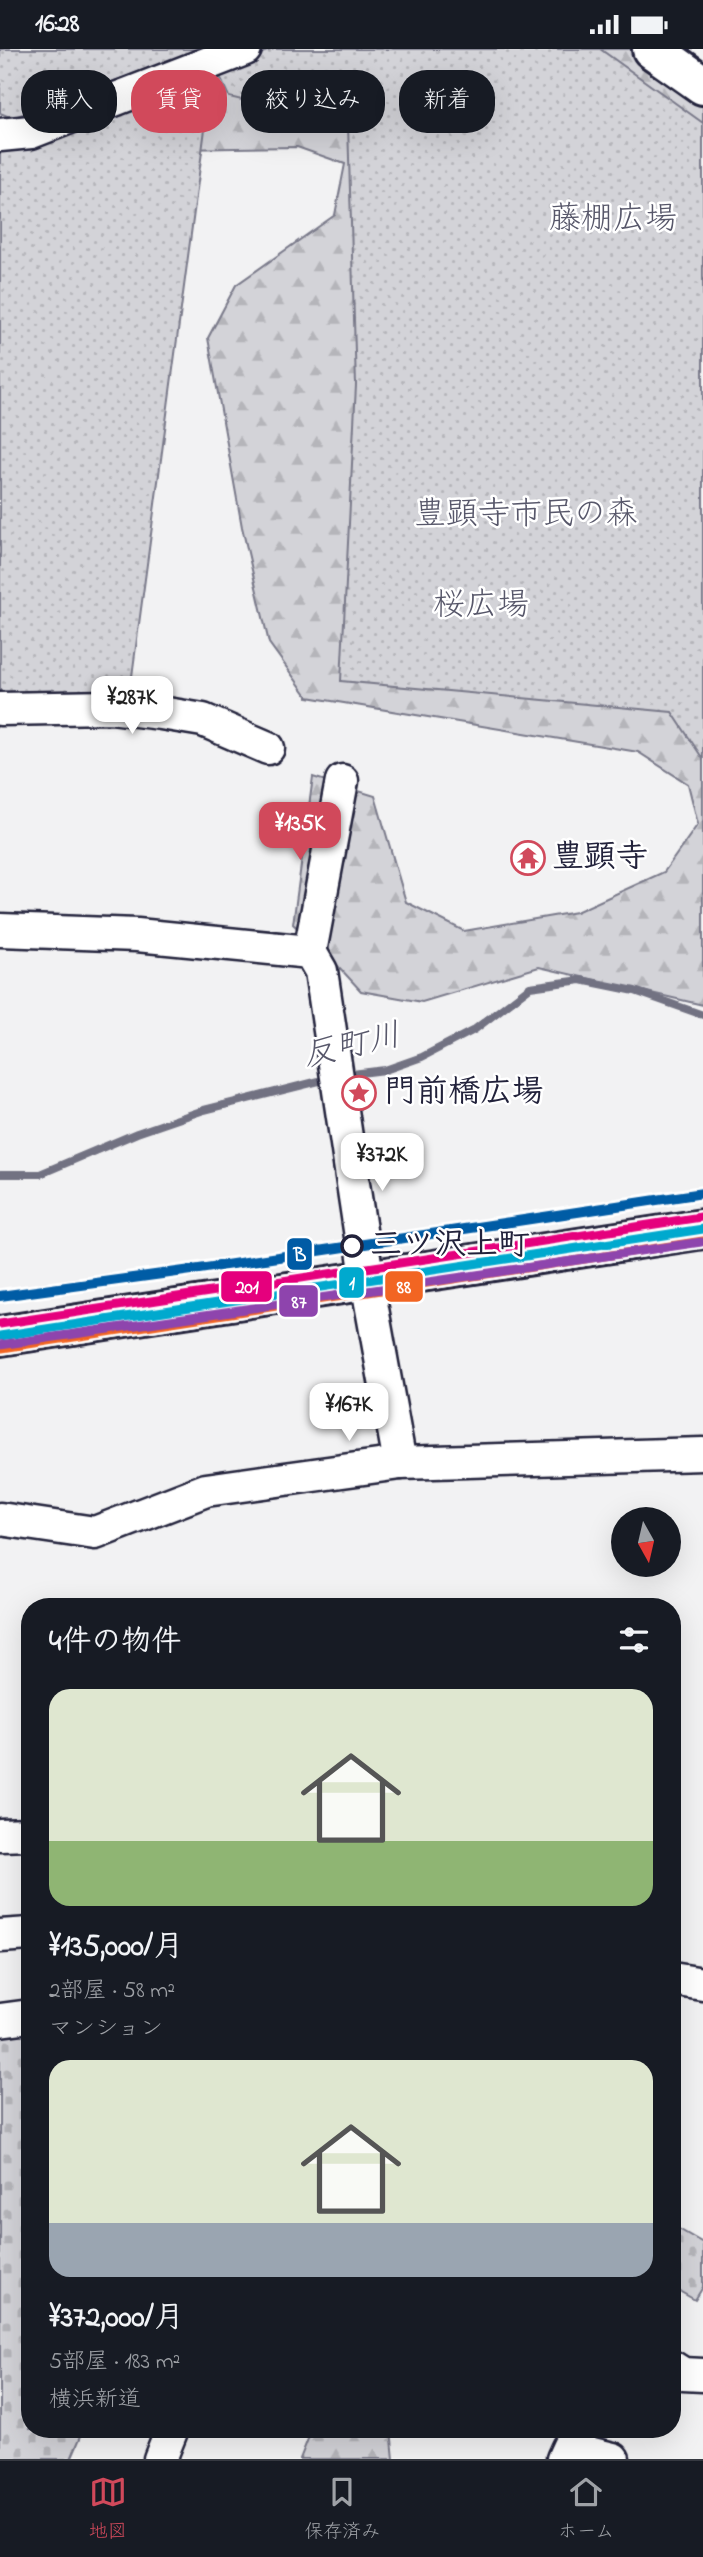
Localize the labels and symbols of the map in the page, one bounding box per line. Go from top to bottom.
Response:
park label: 藤棚広場 [549,197,677,244]
park label: 豊顕寺市民の森 [414,492,638,539]
park label: 桜広場 [433,583,529,630]
pin: ¥287K [83,677,181,736]
pin: ¥135K [251,803,349,862]
place label: 豊顕寺 [552,835,648,882]
temple icon: 豊顕寺 [509,839,547,877]
water label: 反町川 [298,1012,406,1082]
place label: 門前橋広場 [384,1070,544,1117]
place icon: 門前橋広場 [340,1074,378,1112]
pin: ¥372K [333,1133,431,1193]
place label: 三ツ沢上町 [370,1223,530,1270]
marker: 三ツ沢上町 [341,1235,363,1257]
line badge: B [286,1237,313,1271]
text: B [293,1243,307,1270]
line badge: 1 [338,1266,365,1299]
line badge: 201 [220,1270,273,1303]
line badge: 88 [384,1270,424,1303]
text: 1 [349,1271,355,1298]
text: 201 [234,1275,259,1302]
text: 88 [396,1275,411,1302]
line badge: 87 [278,1284,319,1318]
text: 87 [291,1290,307,1317]
pin: ¥167K [300,1383,398,1443]
north arrow [611,1507,681,1577]

